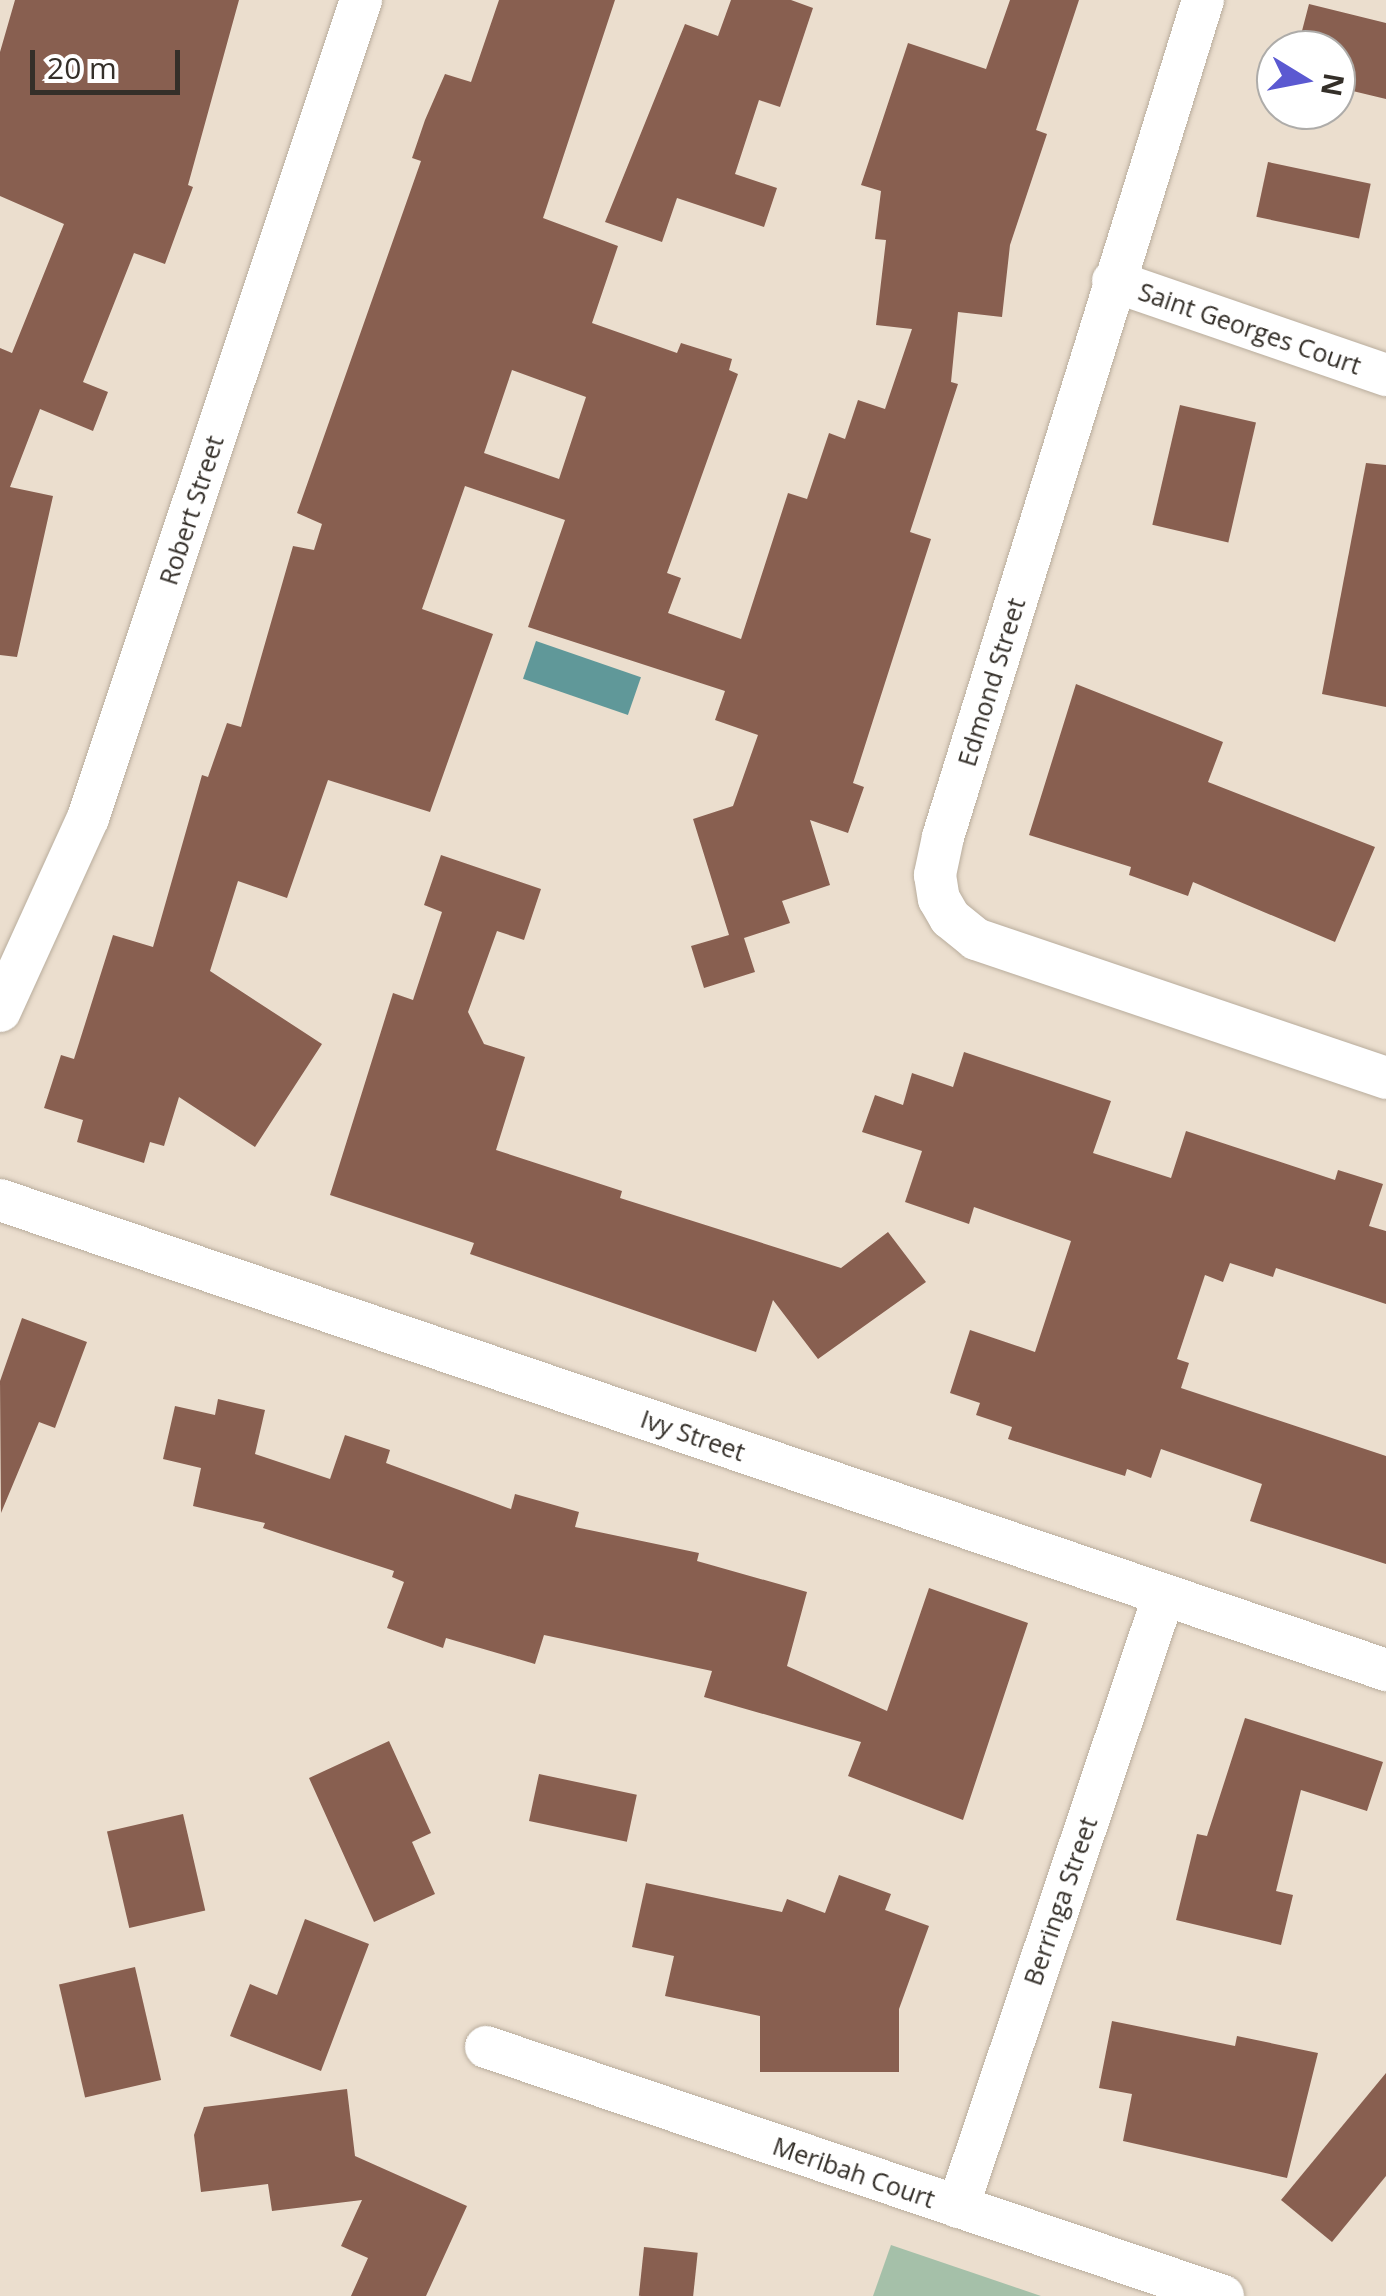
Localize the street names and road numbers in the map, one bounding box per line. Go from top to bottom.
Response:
street label: Saint Georges Court [1135,276,1365,380]
street label: Robert Street [153,432,229,588]
street label: Edmond Street [951,594,1031,770]
street label: Ivy Street [637,1403,749,1467]
street label: Berringa Street [1017,1813,1103,1989]
street label: Meribah Court [769,2130,939,2214]

